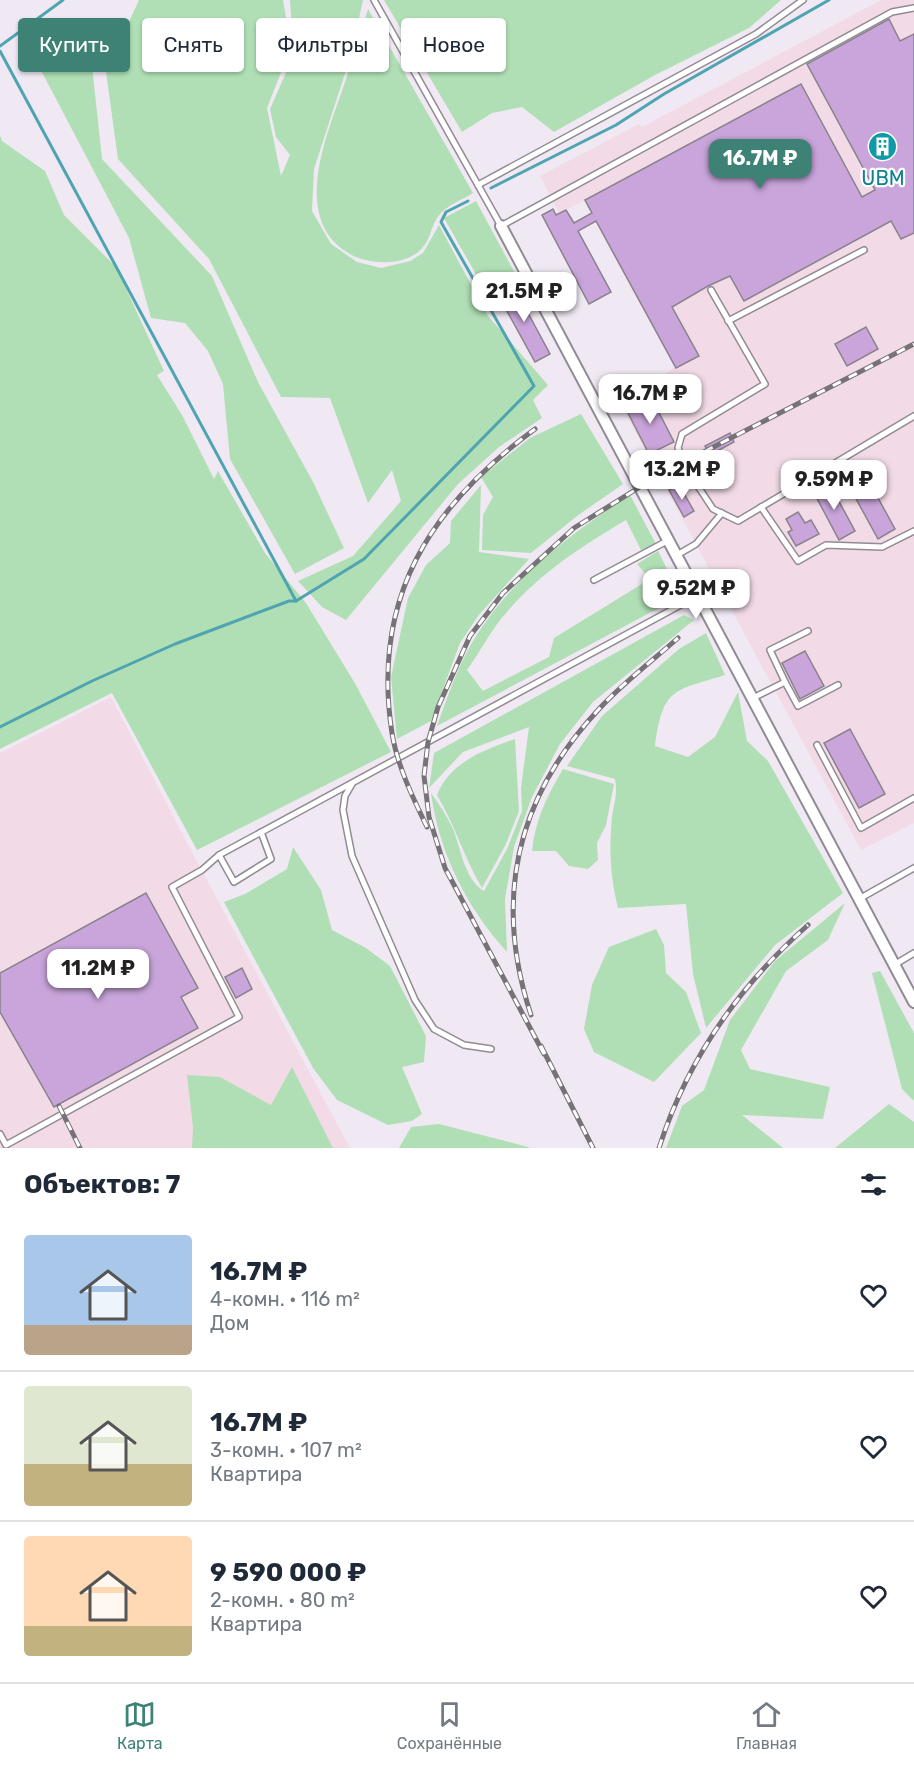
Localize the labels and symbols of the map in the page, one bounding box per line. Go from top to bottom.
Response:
building icon: UBM [867,131,899,163]
pin: 16.7M ₽ [705,139,815,190]
place label: UBM [861,166,905,190]
pin: 21.5M ₽ [469,272,579,323]
pin: 16.7M ₽ [595,374,705,425]
pin: 13.2M ₽ [627,450,737,501]
pin: 9.59M ₽ [779,460,889,511]
pin: 9.52M ₽ [641,569,751,620]
pin: 11.2M ₽ [43,949,153,1000]

